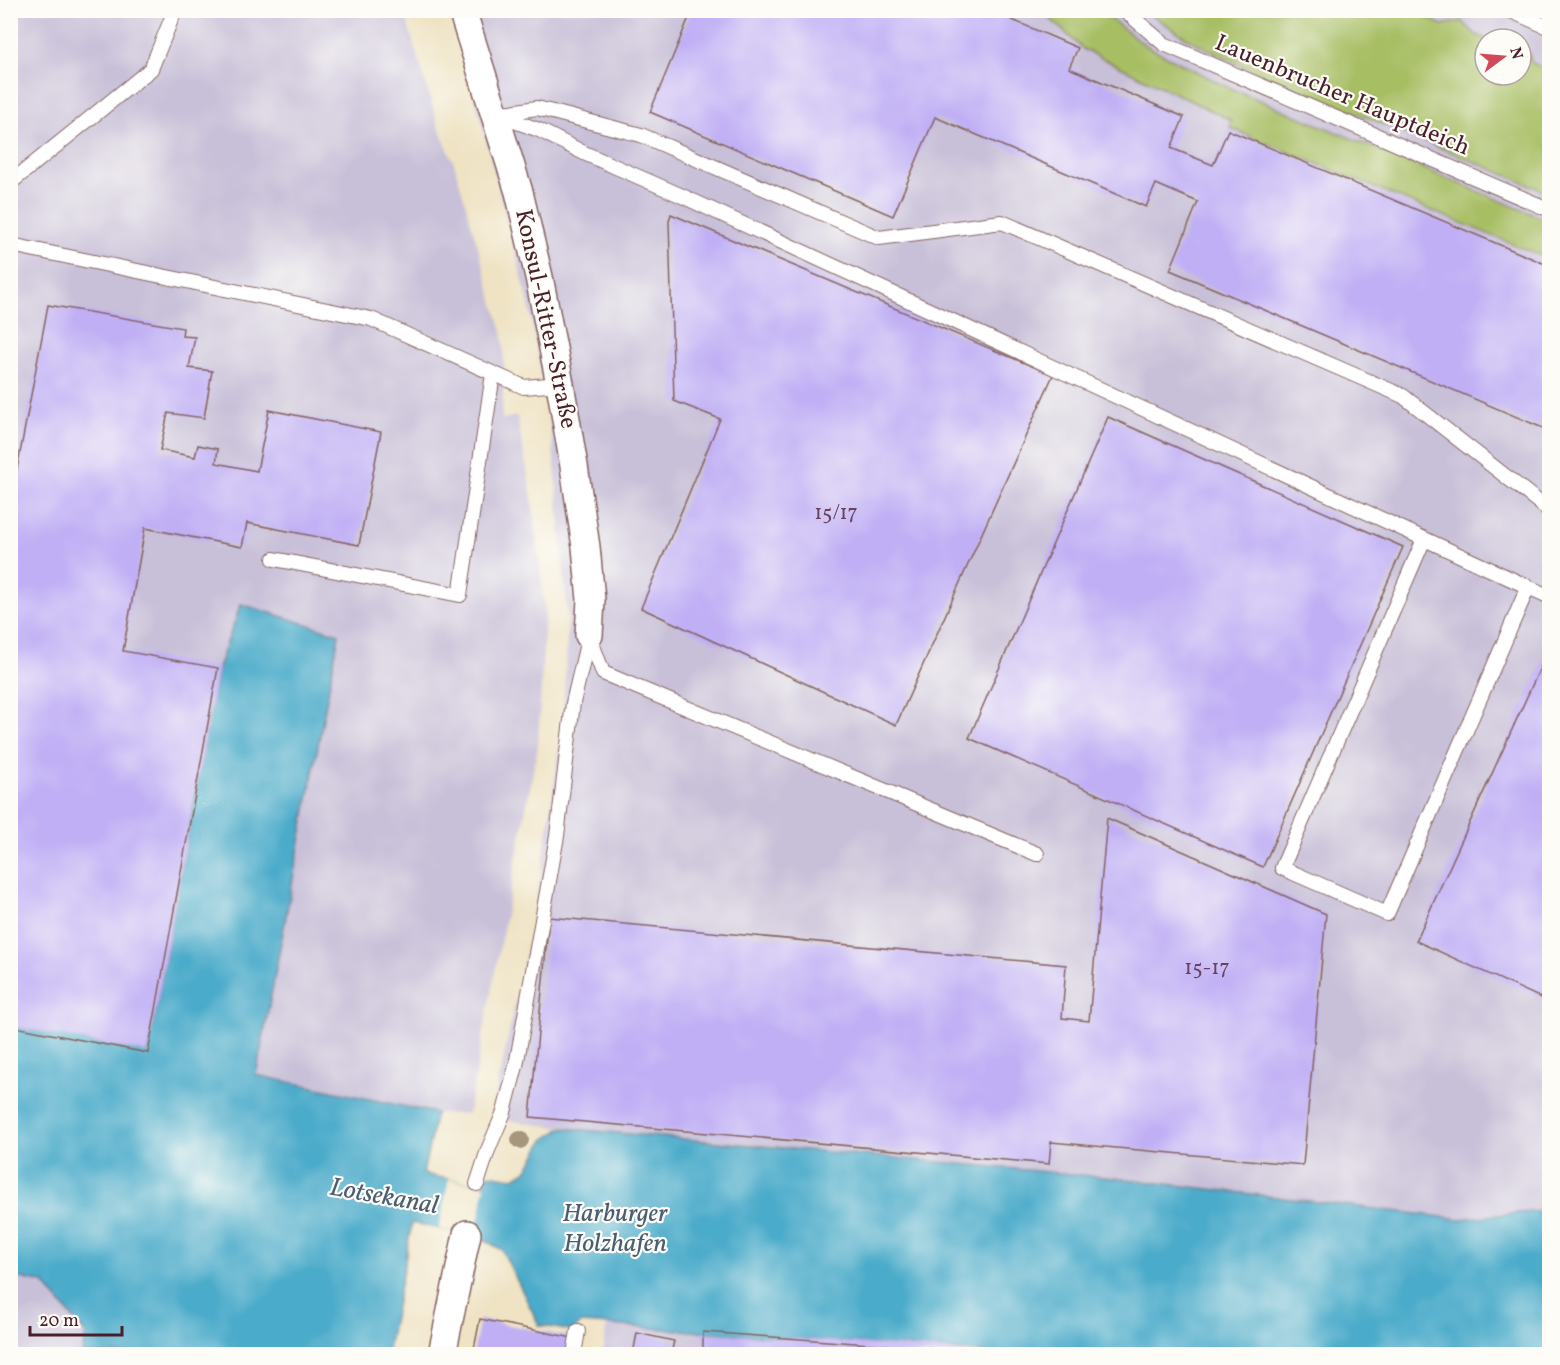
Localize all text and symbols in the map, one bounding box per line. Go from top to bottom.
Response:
street label: Lauenbrucher Hauptdeich [1209,27,1475,165]
north arrow [1473,27,1533,87]
text: N [1503,45,1528,62]
street label: Konsul-Ritter-Straße [505,206,585,432]
house number: 15/17 [814,499,858,528]
house number: 15-17 [1184,954,1230,983]
water label: Lotsekanal [327,1170,442,1224]
water label: Harburger Holzhafen [562,1196,668,1262]
scale bar [30,1299,122,1337]
text: 20 m [39,1309,79,1334]

